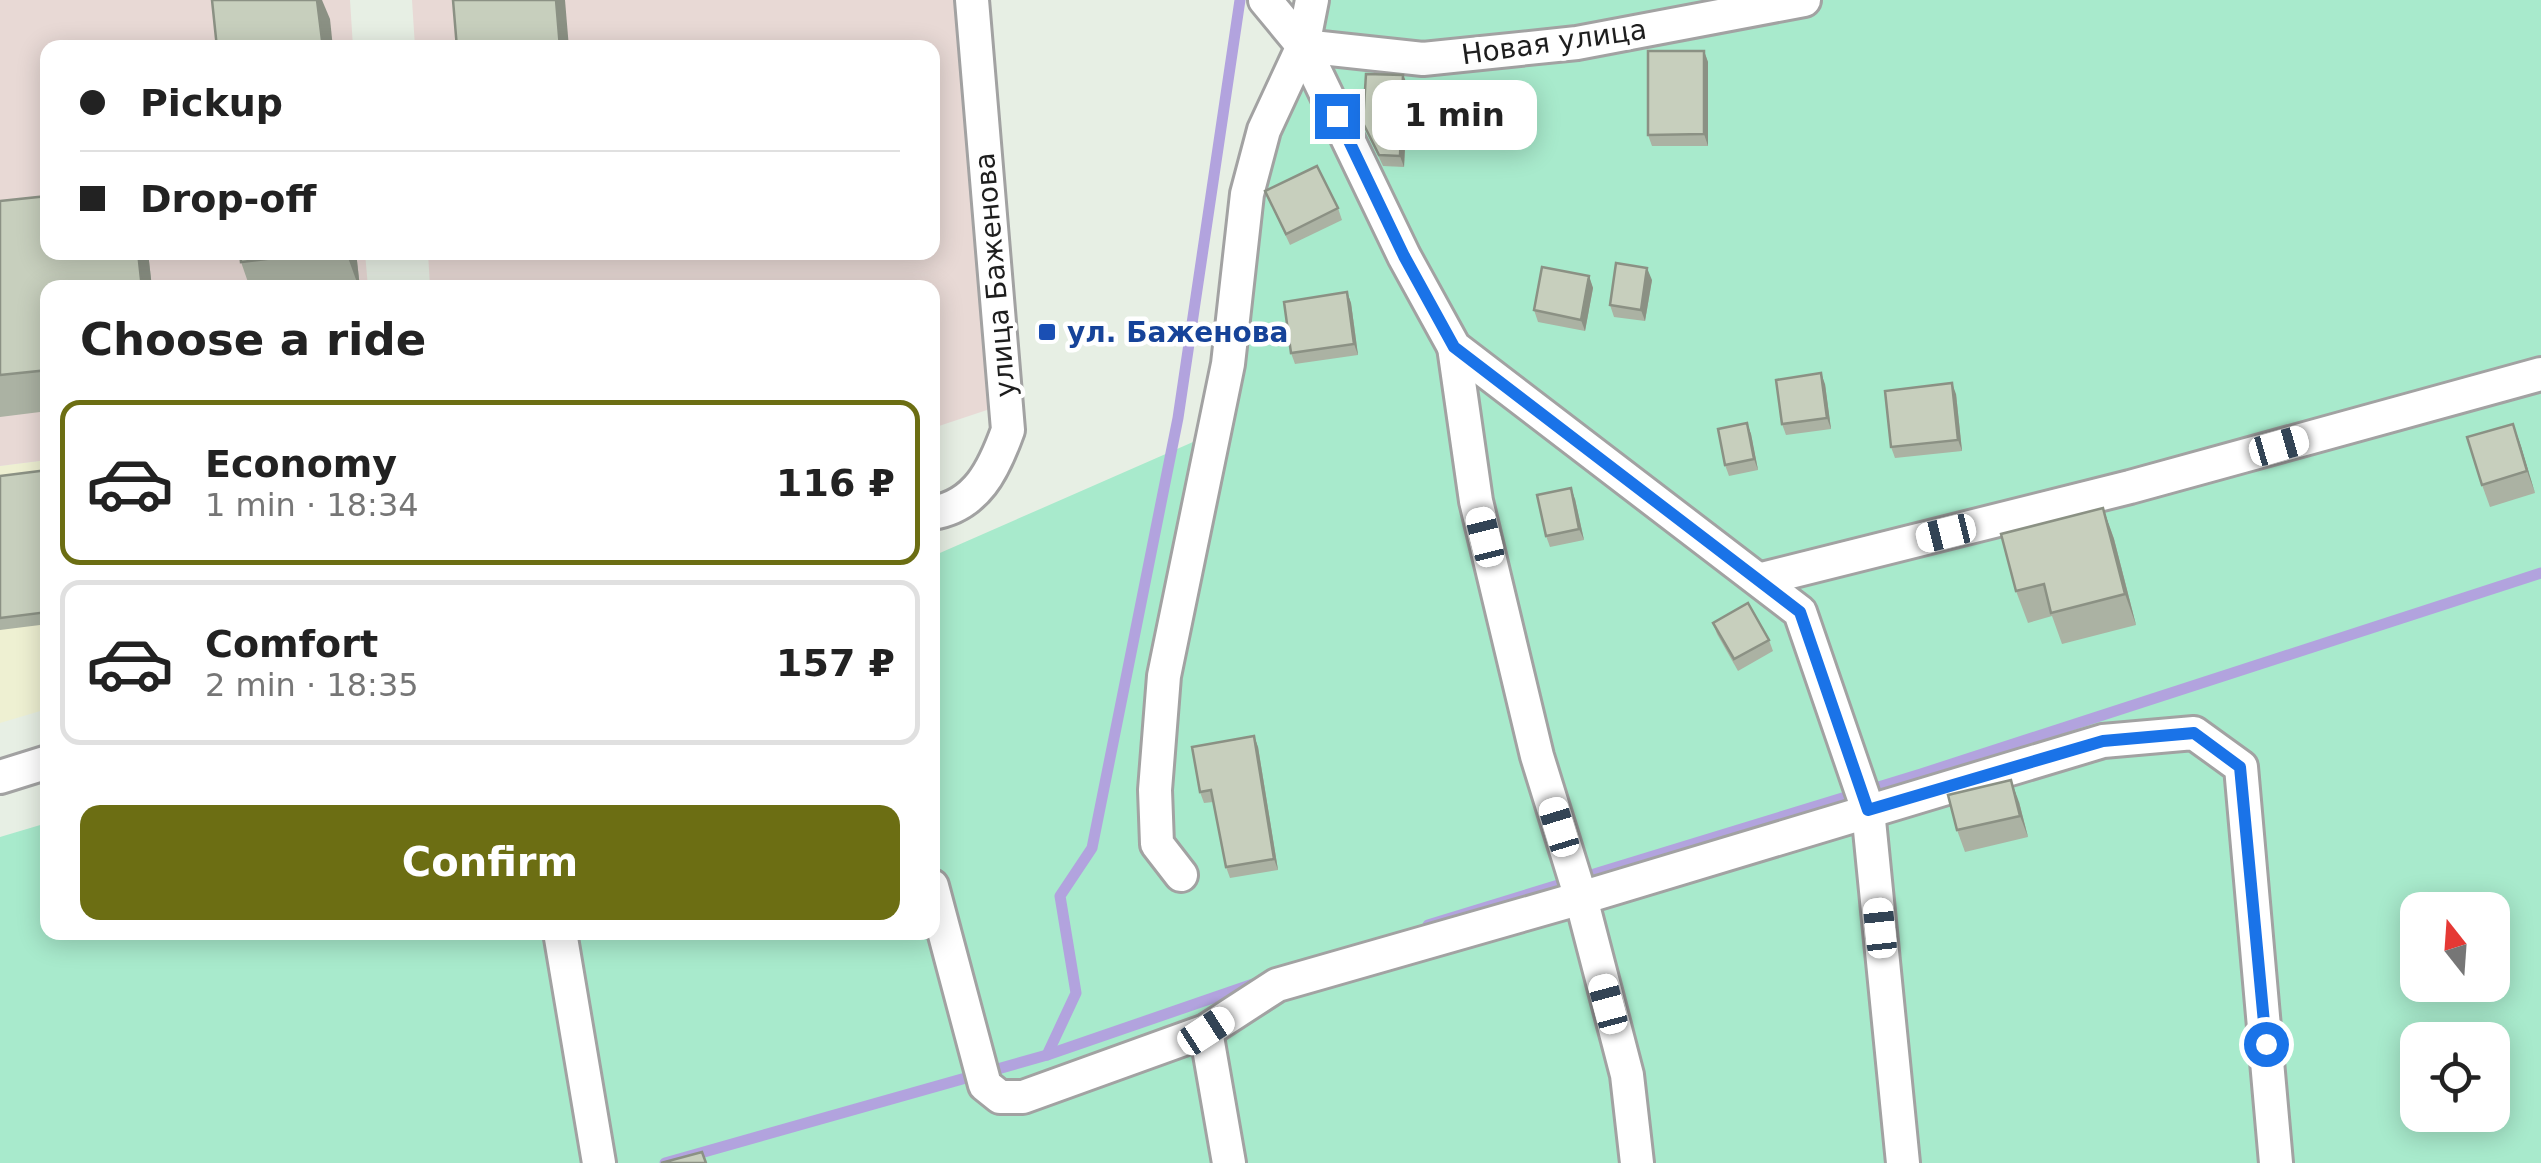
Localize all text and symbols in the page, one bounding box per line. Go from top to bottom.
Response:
street label: Новая улица [1459,13,1649,71]
text: Pickup [140,81,283,125]
callout: 1 min [1372,81,1537,151]
route end [1315,94,1360,139]
text: 1 min [1404,96,1505,134]
street label: улица Баженова [968,151,1022,399]
text: Drop-off [140,177,316,221]
text: Choose a ride [80,313,426,366]
place label: ул. Баженова [1067,316,1288,349]
marker: ул. Баженова [1036,321,1058,343]
car [2246,423,2312,469]
icon: car [85,438,175,528]
text: Economy [205,442,397,486]
text: 116 ₽ [776,461,895,505]
text: 1 min · 18:34 [205,486,419,524]
car [1463,504,1507,570]
car [1913,511,1979,555]
icon: car [85,618,175,708]
text: Comfort [205,622,378,666]
text: 157 ₽ [776,641,895,685]
text: 2 min · 18:35 [205,666,419,704]
car [1536,794,1582,860]
button: Confirm [80,805,900,920]
north arrow [2400,892,2510,1002]
map controls [2400,892,2510,1132]
car [1862,897,1898,959]
car [1586,971,1630,1037]
car [1173,1002,1239,1060]
route start [2244,1022,2289,1067]
button: locate [2400,1022,2510,1132]

